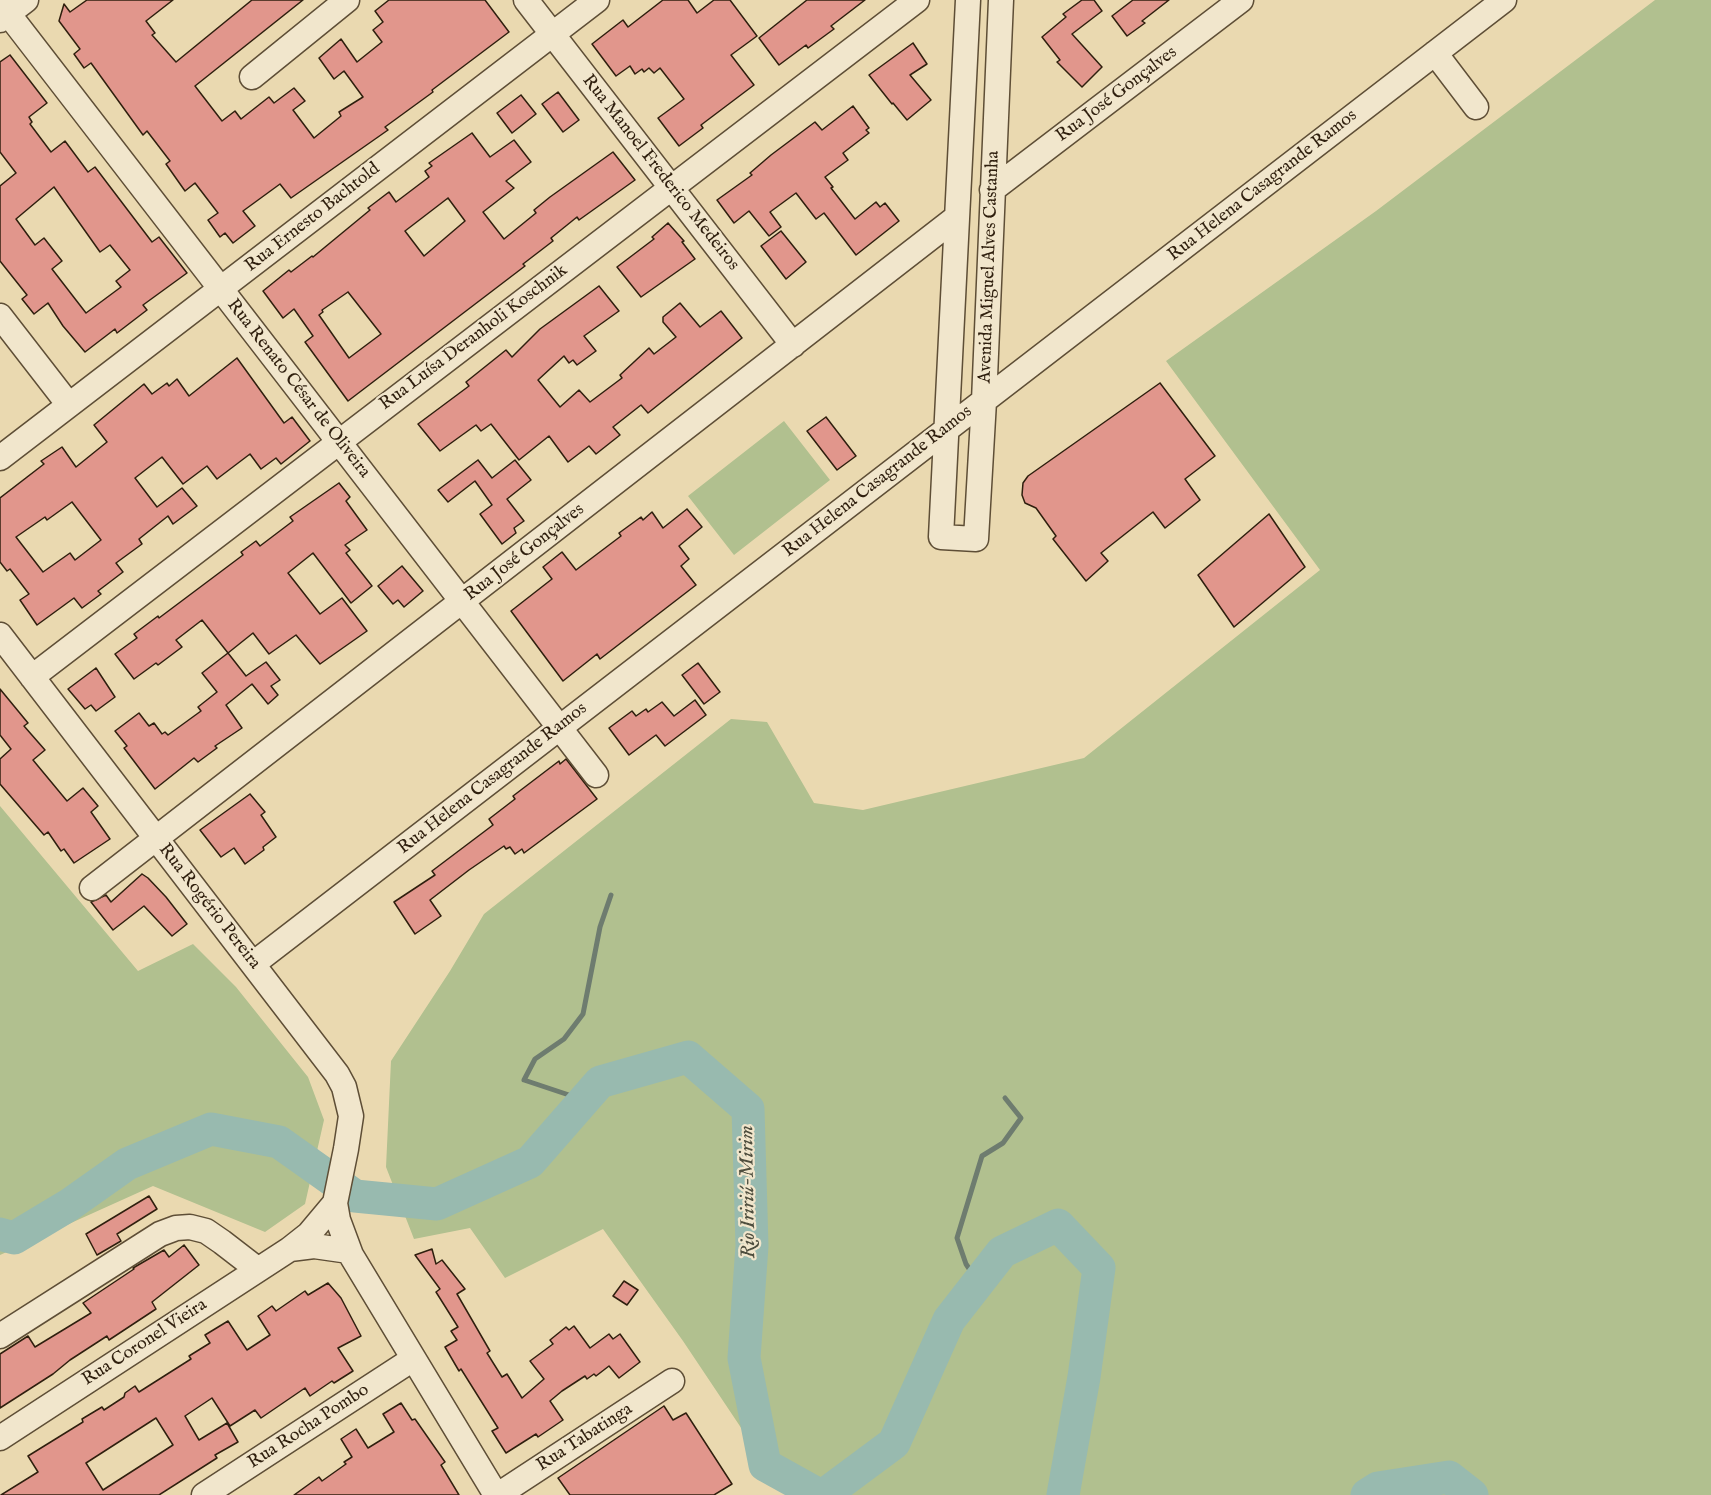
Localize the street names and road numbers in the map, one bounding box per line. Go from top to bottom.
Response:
street label: Rua José Gonçalves [1052,42,1182,148]
street label: Rua Manoel Frederico Medeiros [577,71,743,275]
street label: Rua Helena Casagrande Ramos [1164,105,1362,267]
street label: Avenida Miguel Alves Castanha [975,150,1005,384]
street label: Rua Ernesto Bachtold [241,159,385,277]
street label: Rua Luísa Deranholi Koschnik [376,260,572,416]
street label: Rua Renato César de Oliveira [221,295,375,483]
street label: Rua Helena Casagrande Ramos [779,401,977,563]
street label: Rua José Gonçalves [461,500,589,606]
street label: Rua Helena Casagrande Ramos [394,698,592,860]
street label: Rua Rogério Pereira [153,840,265,974]
street label: Rua Coronel Vieira [79,1295,211,1391]
street label: Rua Rocha Pombo [244,1380,374,1474]
street label: Rua Tabatinga [533,1399,637,1477]

